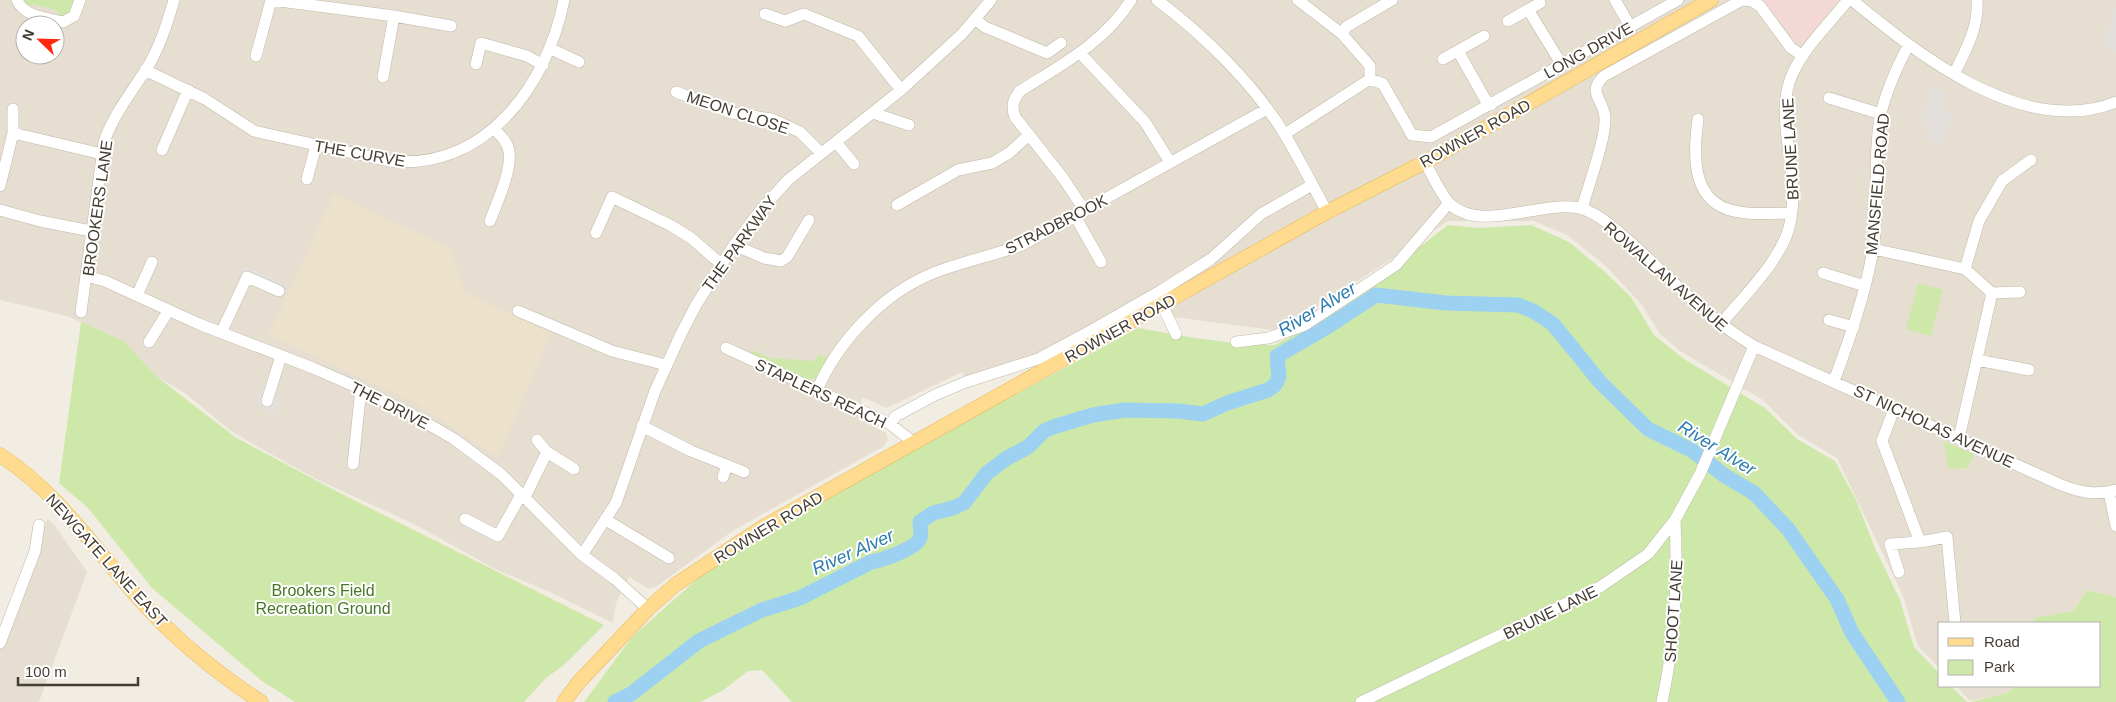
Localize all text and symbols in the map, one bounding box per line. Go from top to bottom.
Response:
north arrow [15,15,65,65]
street label: LONG DRIVE [1541,19,1636,82]
text: N [19,27,37,43]
street label: MEON CLOSE [684,88,791,137]
street label: ROWNER ROAD [1417,96,1533,171]
street label: BRUNE LANE [1779,97,1802,200]
street label: MANSFIELD ROAD [1863,112,1892,256]
street label: THE CURVE [313,137,407,170]
street label: BROOKERS LANE [80,139,115,277]
street label: STRADBROOK [1002,191,1110,257]
street label: THE PARKWAY [699,192,780,294]
street label: ROWALLAN AVENUE [1601,218,1731,334]
water label: River Alver [1274,277,1360,340]
street label: ROWNER ROAD [1062,291,1178,366]
street label: STAPLERS REACH [752,356,889,431]
street label: THE DRIVE [348,378,432,432]
street label: ST NICHOLAS AVENUE [1851,382,2016,471]
water label: River Alver [1675,416,1760,480]
street label: ROWNER ROAD [711,488,826,567]
street label: NEWGATE LANE EAST [43,491,171,630]
water label: River Alver [809,525,898,579]
street label: SHOOT LANE [1661,559,1686,663]
park label: Brookers Field Recreation Ground [255,582,391,617]
street label: BRUNE LANE [1501,582,1600,643]
legend [1938,622,2101,687]
text: Road [1984,633,2020,650]
scale bar [18,654,138,686]
text: Park [1984,658,2015,675]
text: 100 m [25,663,67,680]

